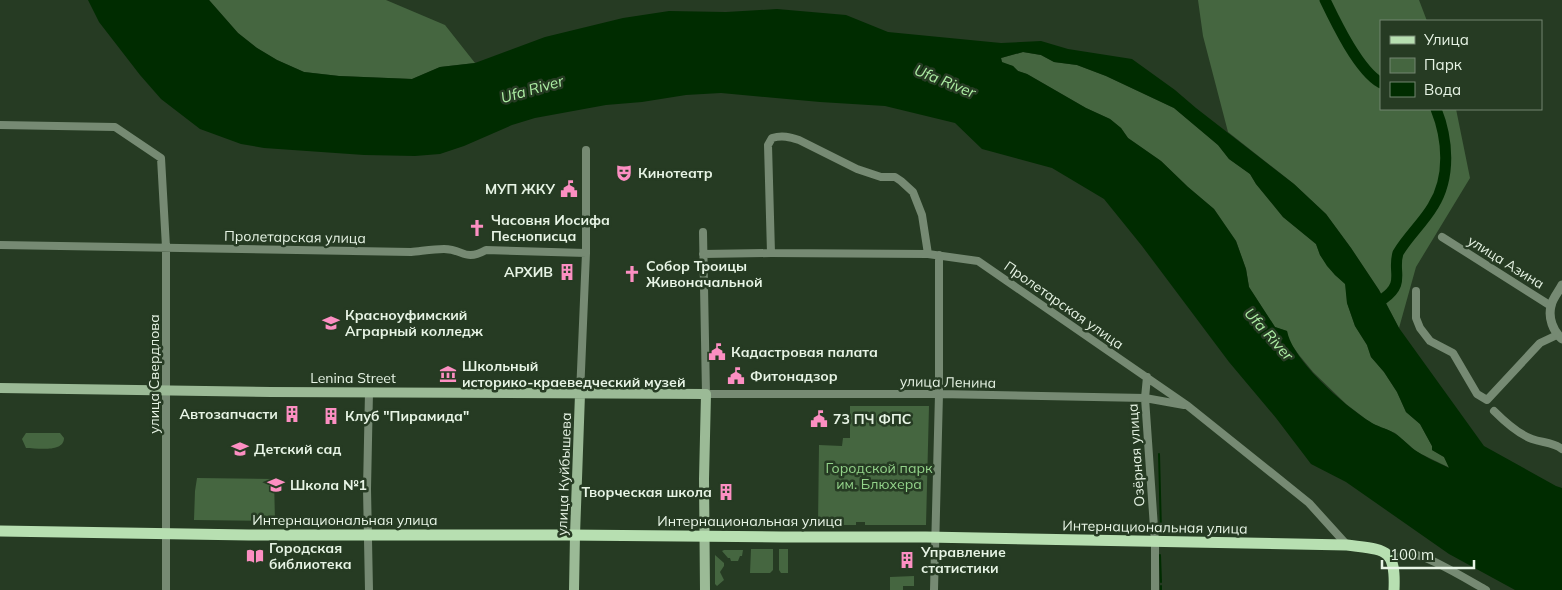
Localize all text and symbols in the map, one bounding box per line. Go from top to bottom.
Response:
legend [1380,20,1542,110]
text: Улица [1423,30,1469,49]
text: Парк [1424,55,1463,74]
water label: Ufa River [912,60,979,102]
water label: Ufa River [498,71,566,107]
text: Вода [1424,80,1461,99]
theatre icon: Кинотеатр [614,163,634,183]
place label: Кинотеатр [638,164,713,182]
public building icon: МУП ЖКУ [559,179,579,199]
place label: МУП ЖКУ [485,180,555,198]
place label: Часовня Иосифа Песнописца [491,211,610,245]
church icon: Часовня Иосифа Песнописца [467,218,487,238]
street label: Пролетарская улица [224,227,366,247]
street label: улица Азина [1464,231,1548,293]
place label: Собор Троицы Живоначальной [646,257,763,291]
street label: Пролетарская улица [1001,257,1127,353]
building icon: АРХИВ [557,262,577,282]
place label: АРХИВ [504,263,553,281]
church icon: Собор Троицы Живоначальной [622,264,642,284]
water label: Ufa River [1240,304,1298,365]
place label: Красноуфимский Аграрный колледж [345,306,483,340]
school or university icon: Красноуфимский Аграрный колледж [321,313,341,333]
street label: улица Свердлова [145,314,163,434]
public building icon: Кадастровая палата [707,342,727,362]
place label: Кадастровая палата [731,343,878,361]
place label: Школьный историко-краеведческий музей [462,357,686,391]
museum icon: Школьный историко-краеведческий музей [438,364,458,384]
public building icon: Фитонадзор [726,366,746,386]
place label: Фитонадзор [750,367,838,385]
street label: Lenina Street [310,369,396,387]
street label: улица Ленина [900,372,996,392]
street label: Озёрная улица [1123,403,1149,507]
building icon: Автозапчасти [282,404,302,424]
place label: Автозапчасти [179,405,278,423]
building icon: Клуб "Пирамида" [321,406,341,426]
place label: Клуб "Пирамида" [345,407,469,425]
public building icon: 73 ПЧ ФПС [809,409,829,429]
place label: 73 ПЧ ФПС [833,410,911,428]
street label: улица Куйбышева [553,412,575,536]
school or university icon: Детский сад [230,439,250,459]
place label: Детский сад [254,440,341,458]
park label: Городской парк им. Блюхера [825,459,933,493]
school or university icon: Школа №1 [266,475,286,495]
place label: Школа №1 [290,476,367,494]
building icon: Творческая школа [716,482,736,502]
place label: Творческая школа [581,483,712,501]
street label: Интернациональная улица [252,511,438,529]
street label: Интернациональная улица [657,512,843,530]
street label: Интернациональная улица [1062,516,1248,538]
scale bar [1382,538,1474,570]
place label: Городская библиотека [269,539,352,573]
place label: Управление статистики [920,543,1006,577]
text: 100 m [1390,545,1434,564]
library icon: Городская библиотека [245,546,265,566]
building icon: Управление статистики [897,550,917,570]

